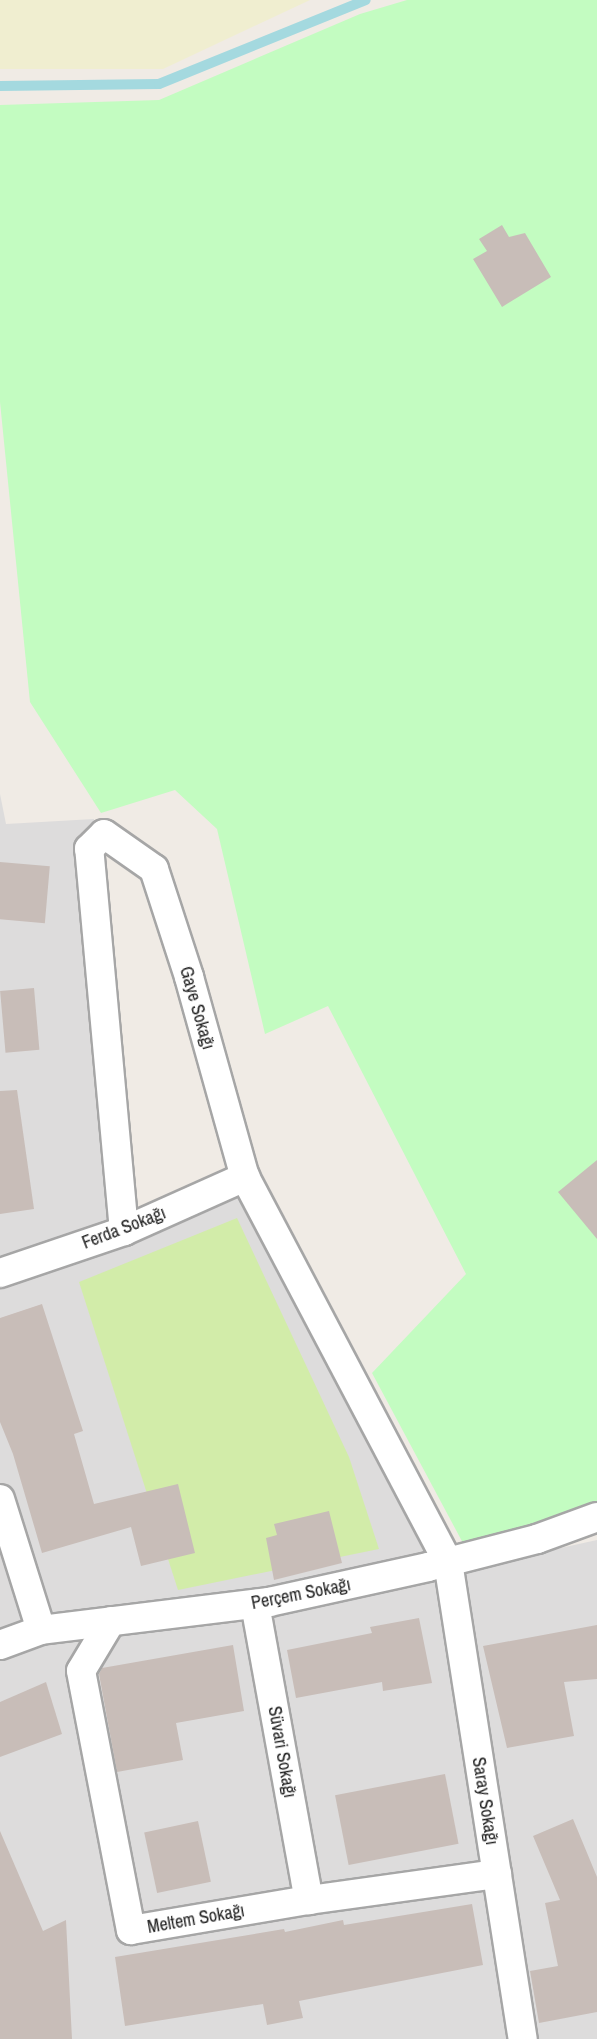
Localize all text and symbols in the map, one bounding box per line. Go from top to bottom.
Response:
street label: Gaye Sokağı [175,964,219,1052]
street label: Ferda Sokağı [79,1202,169,1254]
street label: Perçem Sokağı [249,1574,353,1614]
street label: Süvari Sokağı [263,1704,301,1800]
street label: Saray Sokağı [467,1756,503,1846]
street label: Meltem Sokağı [146,1900,246,1938]

